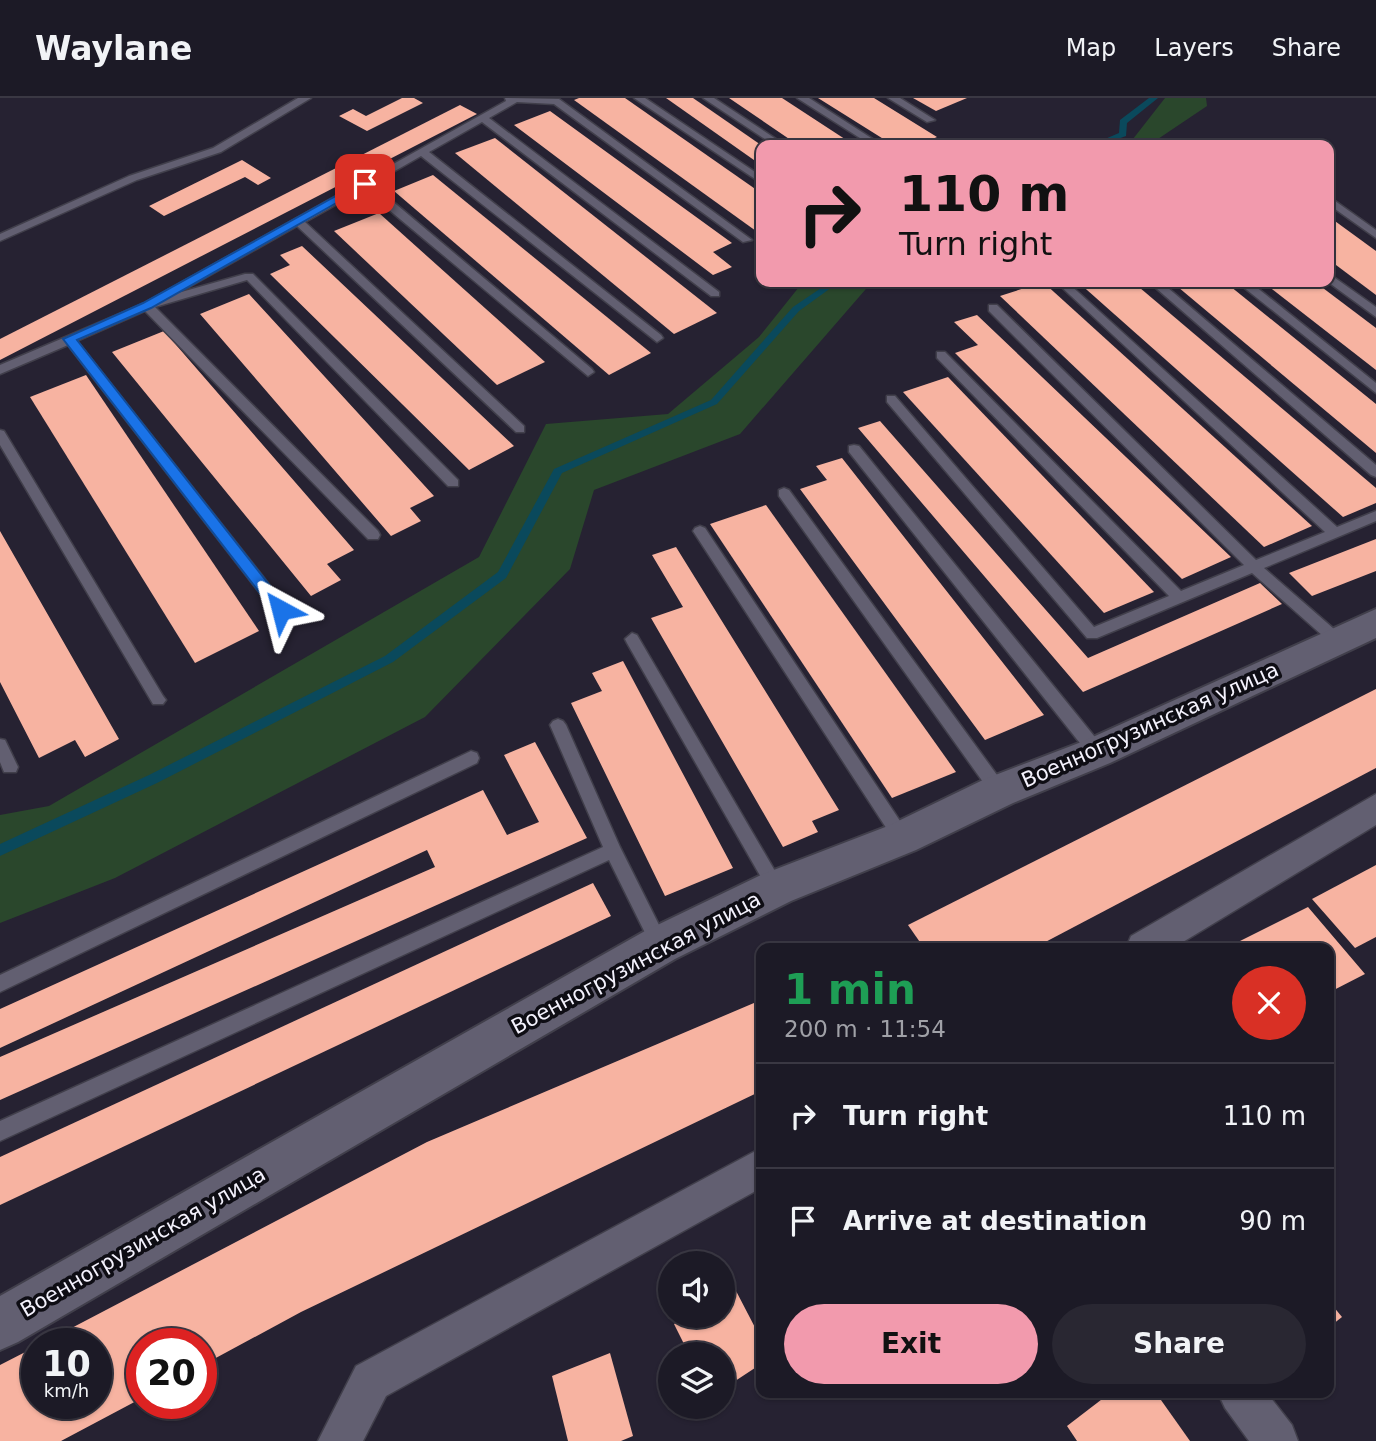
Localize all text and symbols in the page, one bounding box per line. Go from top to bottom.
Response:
text: Waylane [35,29,192,68]
text: Map [1066,34,1116,62]
text: Layers [1154,34,1234,62]
text: Share [1272,34,1341,62]
pin [335,154,395,214]
icon: arrive [346,165,384,203]
text: 110 m [899,166,1069,223]
icon: right [784,168,875,259]
text: Turn right [899,225,1052,263]
position arrow [244,573,318,647]
street label: Военногрузинская улица [1018,657,1282,793]
street label: Военногрузинская улица [507,887,765,1039]
text: 1 min [784,965,916,1014]
button: close [1232,966,1306,1040]
text: 200 m · 11:54 [784,1016,946,1042]
icon: right [784,1097,822,1135]
text: Turn right [843,1101,988,1131]
text: 110 m [1223,1101,1306,1131]
street label: Военногрузинская улица [16,1162,270,1322]
icon: arrive [784,1202,822,1240]
text: Arrive at destination [843,1206,1147,1236]
text: 90 m [1239,1206,1306,1236]
map controls [658,1251,735,1419]
button: sound [658,1251,735,1328]
button: Exit [784,1304,1038,1384]
button: Share [1052,1304,1306,1384]
speed limit sign: 20 [126,1328,217,1419]
button: layers [658,1342,735,1419]
text: 10 [42,1344,91,1384]
text: km/h [44,1380,89,1401]

